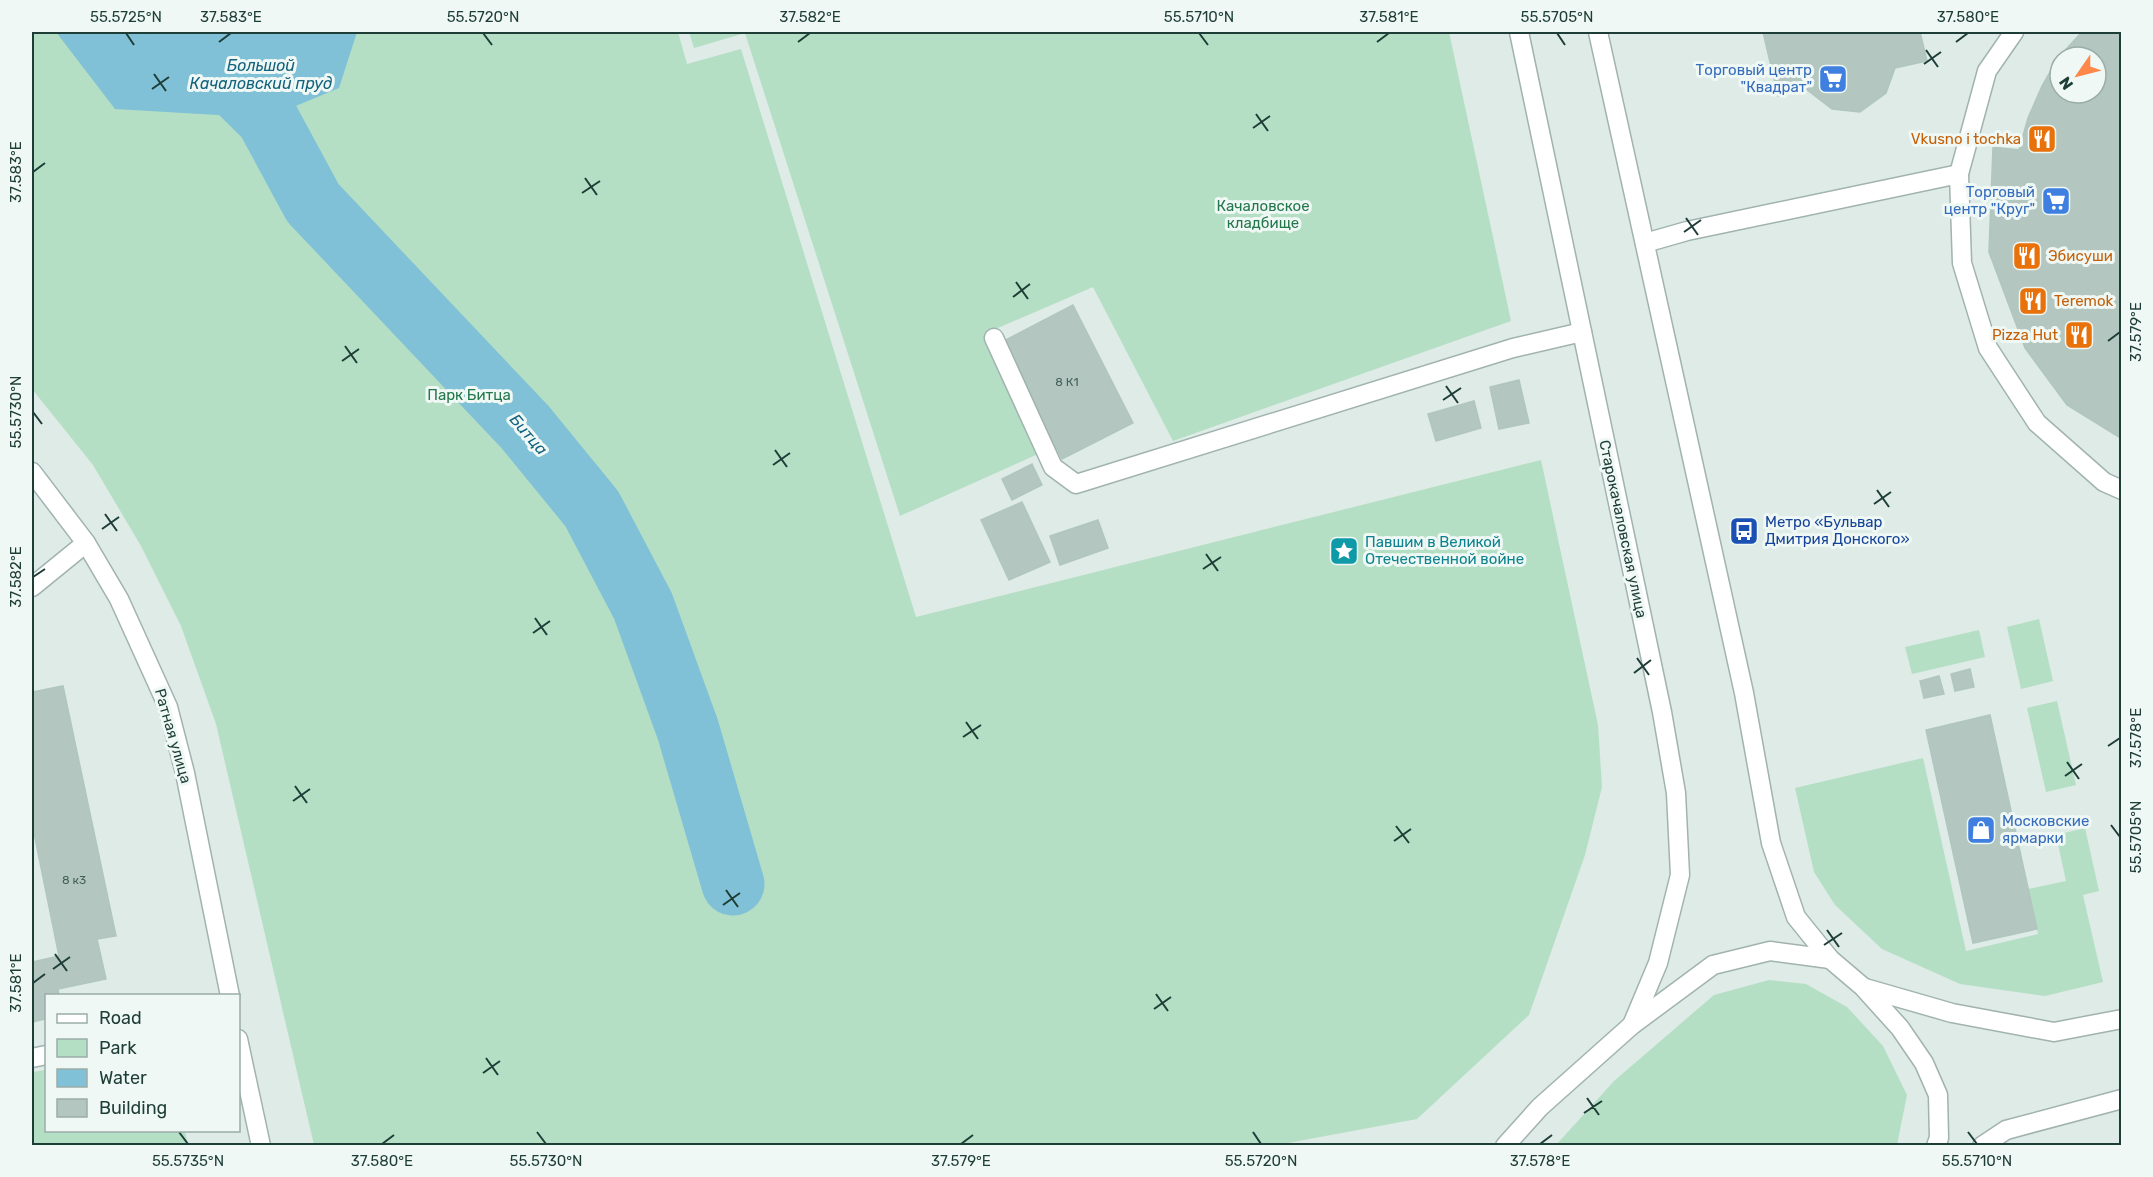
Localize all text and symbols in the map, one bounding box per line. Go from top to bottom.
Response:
text: 55.5725°N [90,8,162,26]
text: 37.583°E [200,8,262,26]
text: 55.5720°N [447,8,519,26]
text: 37.582°E [779,8,841,26]
text: 55.5710°N [1164,8,1234,26]
text: 37.581°E [1359,8,1419,26]
text: 55.5705°N [1521,8,1593,26]
text: 37.580°E [1937,8,1999,26]
north arrow [2048,45,2108,105]
water label: Большой Качаловский пруд [190,56,332,93]
place label: Торговый центр "Квадрат" [1696,61,1812,96]
supermarket icon: Торговый центр "Квадрат" [1817,63,1849,95]
text: N [2055,73,2077,93]
restaurant icon: Vkusno i tochka [2026,123,2058,155]
place label: Vkusno i tochka [1911,130,2021,148]
text: 37.583°E [7,141,25,203]
place label: Торговый центр "Круг" [1944,183,2035,218]
supermarket icon: Торговый центр "Круг" [2040,185,2072,217]
park label: Качаловское кладбище [1216,197,1310,232]
restaurant icon: Эбисуши [2011,240,2043,272]
place label: Эбисуши [2048,247,2113,265]
restaurant icon: Teremok [2017,285,2049,317]
place label: Teremok [2054,292,2114,310]
text: 37.579°E [2127,302,2145,362]
restaurant icon: Pizza Hut [2063,319,2095,351]
place label: Pizza Hut [1992,326,2058,344]
house number: 8 К1 [1055,375,1079,389]
text: 55.5730°N [7,376,25,448]
park label: Парк Битца [427,386,511,404]
water label: Битца [506,410,551,458]
street label: Старокачаловская улица [1595,438,1651,620]
place label: Метро «Бульвар Дмитрия Донского» [1765,513,1910,548]
bus stop icon: Метро «Бульвар Дмитрия Донского» [1728,515,1760,547]
place label: Павшим в Великой Отечественной войне [1365,533,1524,568]
place icon: Павшим в Великой Отечественной войне [1328,535,1360,567]
text: 37.582°E [7,546,25,608]
street label: Ратная улица [151,686,195,786]
text: 37.578°E [2127,708,2145,768]
text: 55.5705°N [2127,801,2145,873]
place label: Московские ярмарки [2002,812,2089,847]
shop icon: Московские ярмарки [1965,814,1997,846]
house number: 8 к3 [62,873,86,887]
text: 37.581°E [7,953,25,1013]
legend [45,994,240,1132]
text: Road [99,1007,142,1029]
text: Park [99,1037,137,1059]
text: Water [99,1067,147,1089]
text: Building [99,1097,167,1119]
text: 55.5735°N [152,1152,224,1170]
text: 37.580°E [351,1152,413,1170]
text: 55.5730°N [510,1152,582,1170]
text: 37.579°E [931,1152,991,1170]
text: 55.5720°N [1225,1152,1297,1170]
text: 37.578°E [1510,1152,1570,1170]
text: 55.5710°N [1942,1152,2012,1170]

